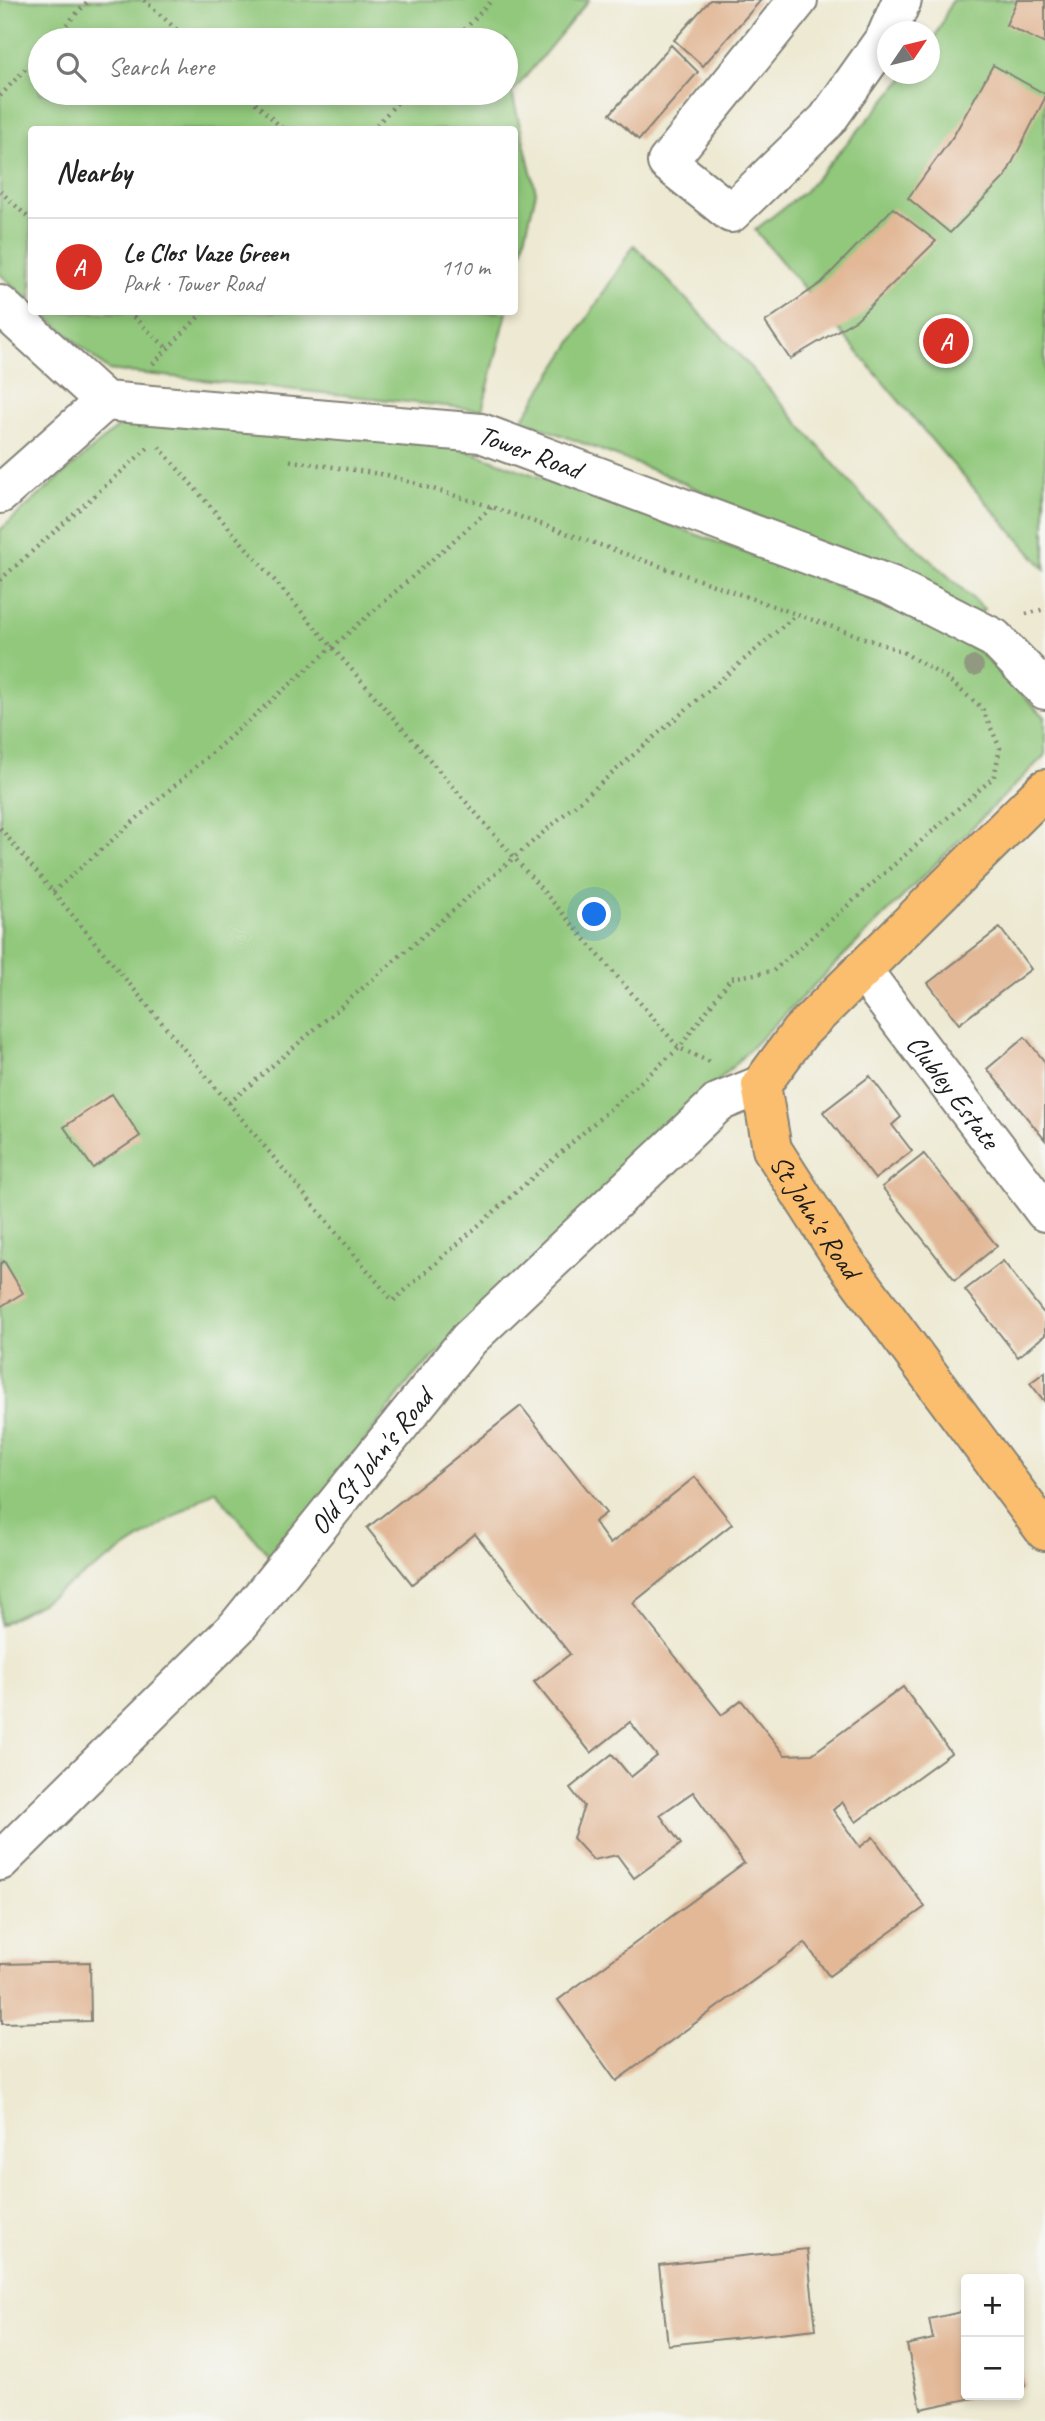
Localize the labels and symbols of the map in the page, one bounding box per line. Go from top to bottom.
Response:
north arrow [877,21,940,84]
pin: A [923,315,969,367]
street label: Tower Road [474,416,590,488]
your location [577,897,611,931]
street label: Clubley Estate [899,1027,1009,1157]
street label: St John's Road [763,1148,871,1288]
street label: Old St John's Road [301,1378,442,1541]

